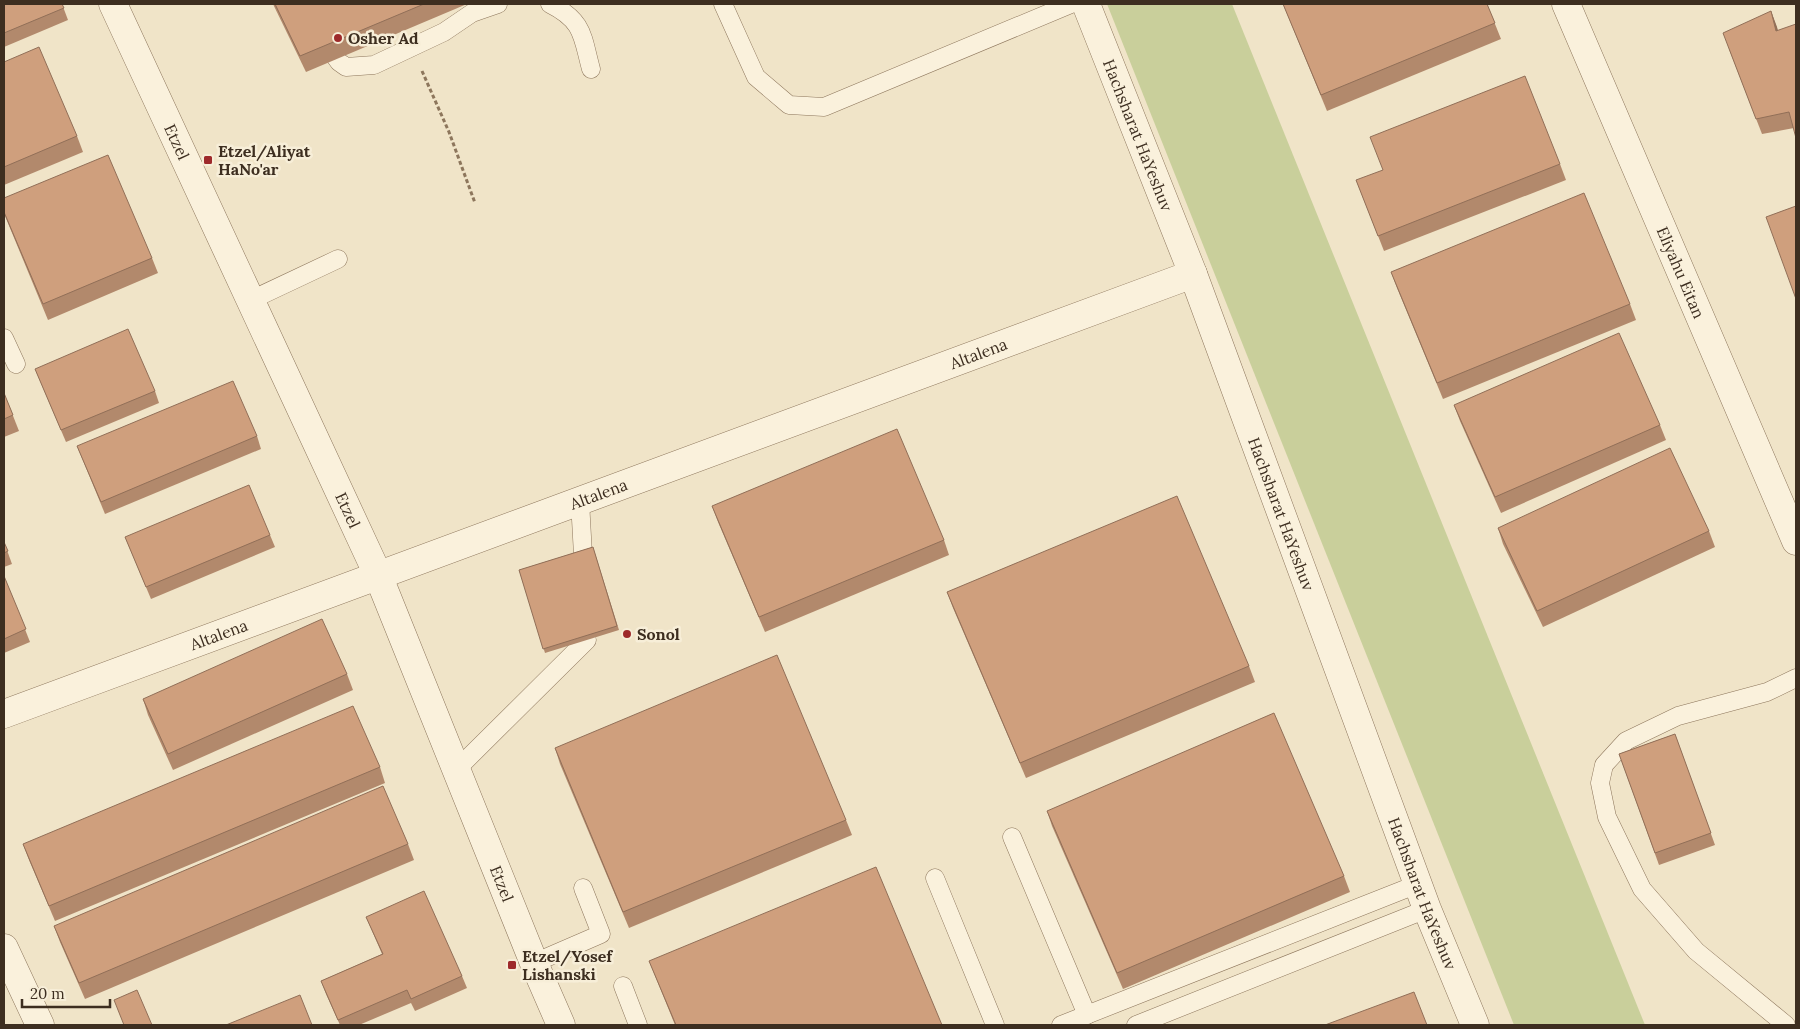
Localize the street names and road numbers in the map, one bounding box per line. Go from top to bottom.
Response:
street label: Hachsharat HaYeshuv [1099,56,1177,215]
street label: Etzel [160,121,194,163]
street label: Eliyahu Eitan [1653,224,1710,322]
street label: Altalena [946,334,1010,374]
street label: Hachsharat HaYeshuv [1244,434,1319,594]
street label: Altalena [566,474,630,514]
street label: Etzel [331,489,365,531]
street label: Altalena [186,615,250,655]
street label: Hachsharat HaYeshuv [1384,814,1461,973]
street label: Etzel [486,863,518,904]

